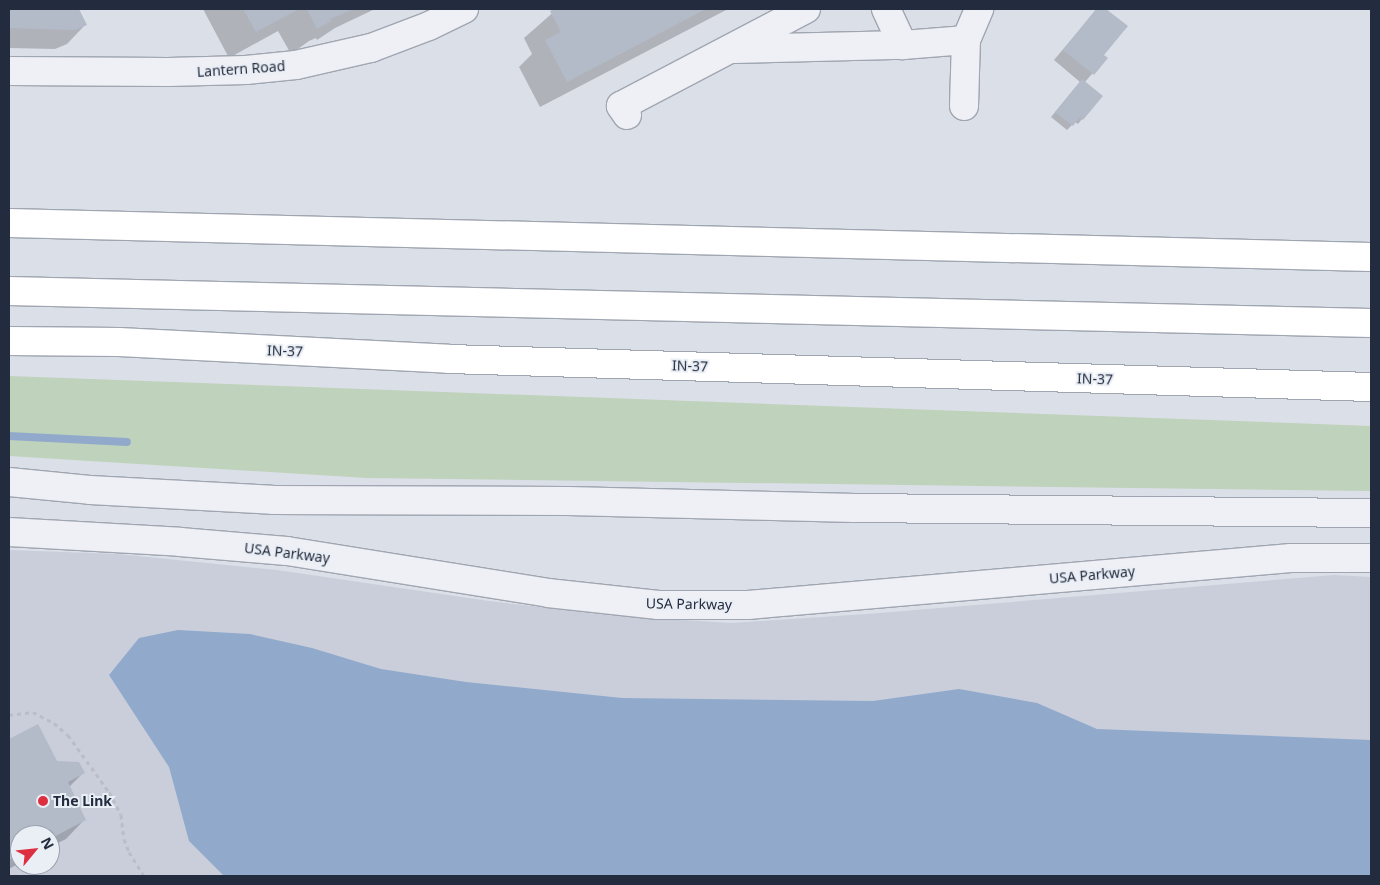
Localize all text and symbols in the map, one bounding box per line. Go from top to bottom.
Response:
street label: Lantern Road [196,58,286,80]
street label: IN-37 [267,342,303,360]
street label: IN-37 [672,357,708,375]
street label: IN-37 [1077,370,1113,388]
street label: USA Parkway [243,539,331,567]
street label: USA Parkway [1048,563,1136,587]
street label: USA Parkway [646,595,732,613]
place label: The Link [53,793,112,809]
marker: The Link [37,795,49,807]
north arrow [10,825,60,875]
text: N [37,834,59,853]

